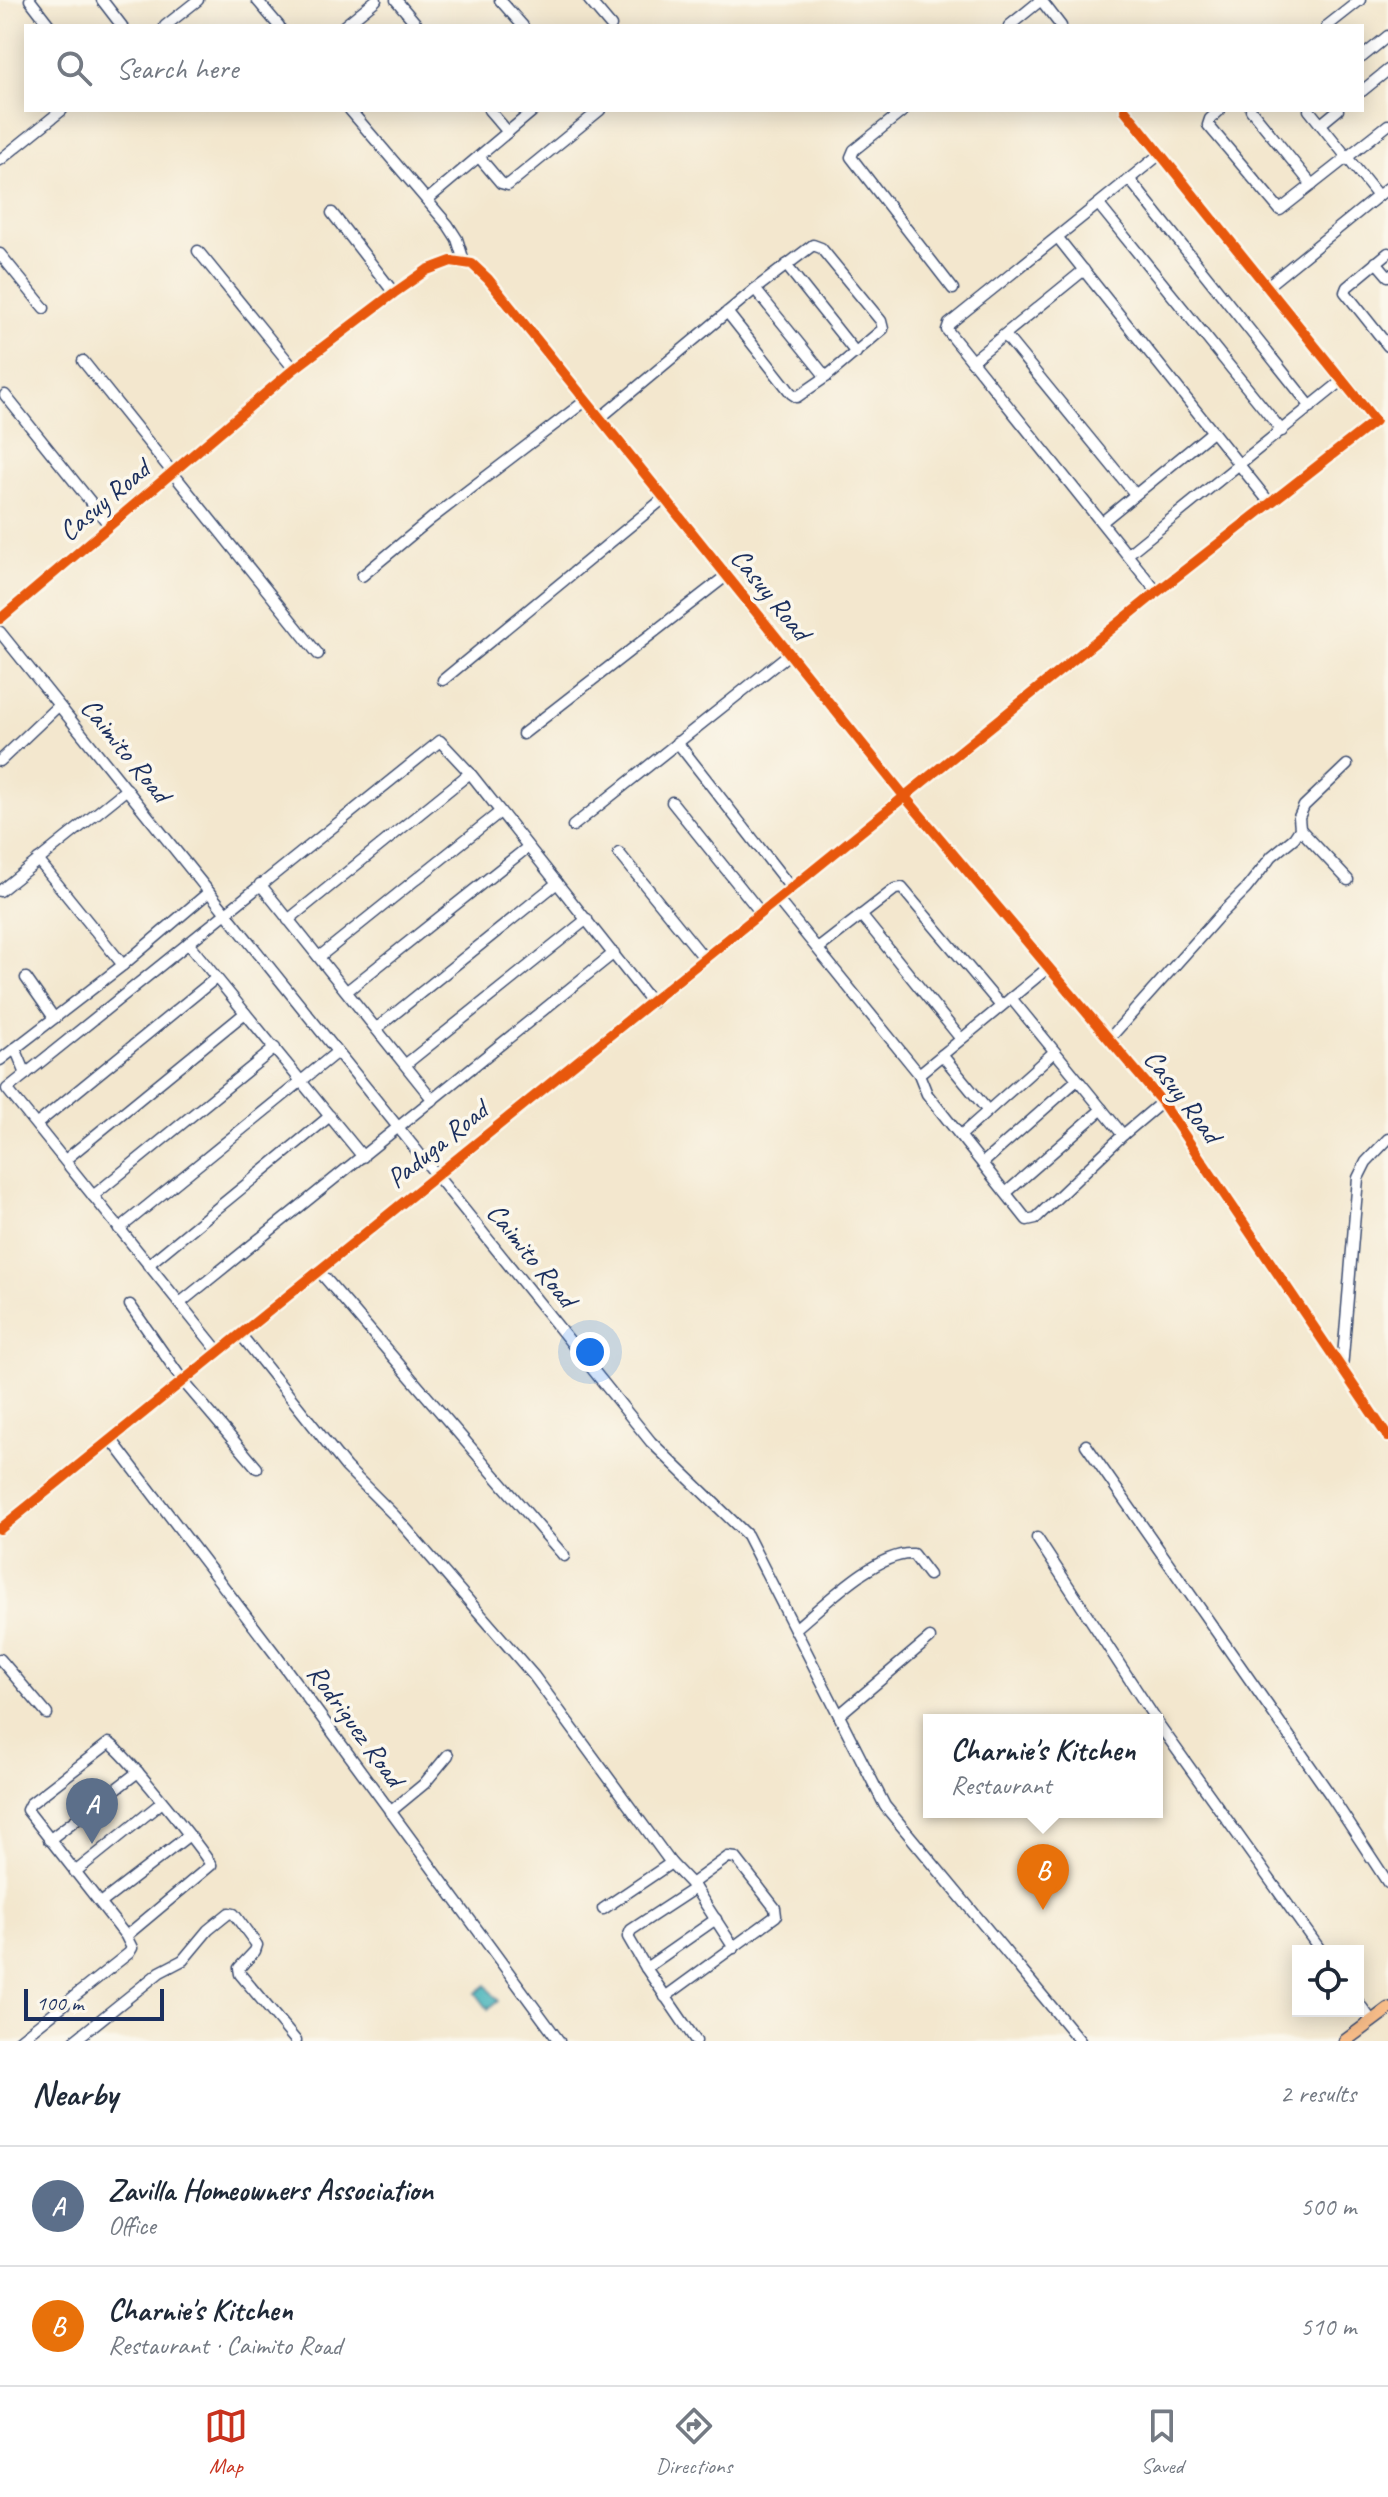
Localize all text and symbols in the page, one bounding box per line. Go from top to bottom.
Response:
search box [24,24,1364,112]
icon: search [52,46,96,90]
text: Search here [116,49,238,87]
street label: Casuy Road [51,449,160,548]
street label: Casuy Road [723,541,821,650]
street label: Caimito Road [73,691,181,813]
street label: Casuy Road [1136,1042,1232,1153]
street label: Paduga Road [379,1090,498,1196]
street label: Caimito Road [479,1196,587,1318]
your location [570,1332,610,1372]
street label: Rodriguez Road [300,1657,415,1796]
popup [923,1714,1163,1818]
text: Charnie's Kitchen [951,1731,1135,1769]
text: Restaurant [951,1769,1051,1802]
pin: A [66,1778,118,1844]
pin: B [1017,1844,1069,1910]
map controls [1292,1945,1364,2017]
button: locate [1292,1945,1364,2017]
scale bar [24,1985,164,2021]
text: 100 m [36,1989,83,2017]
text: Nearby [32,2072,118,2115]
text: 2 results [1280,2077,1356,2110]
text: Zavilla Homeowners Association [108,2171,433,2209]
text: A [51,2190,65,2223]
text: 500 m [1300,2190,1356,2223]
text: Office [108,2209,156,2242]
text: Charnie's Kitchen [108,2291,292,2329]
text: B [51,2310,65,2343]
text: 510 m [1300,2310,1356,2343]
text: Restaurant · Caimito Road [108,2329,342,2362]
tab: Map [204,2404,248,2480]
tab: Directions [656,2404,732,2480]
tab: Saved [1140,2404,1184,2480]

